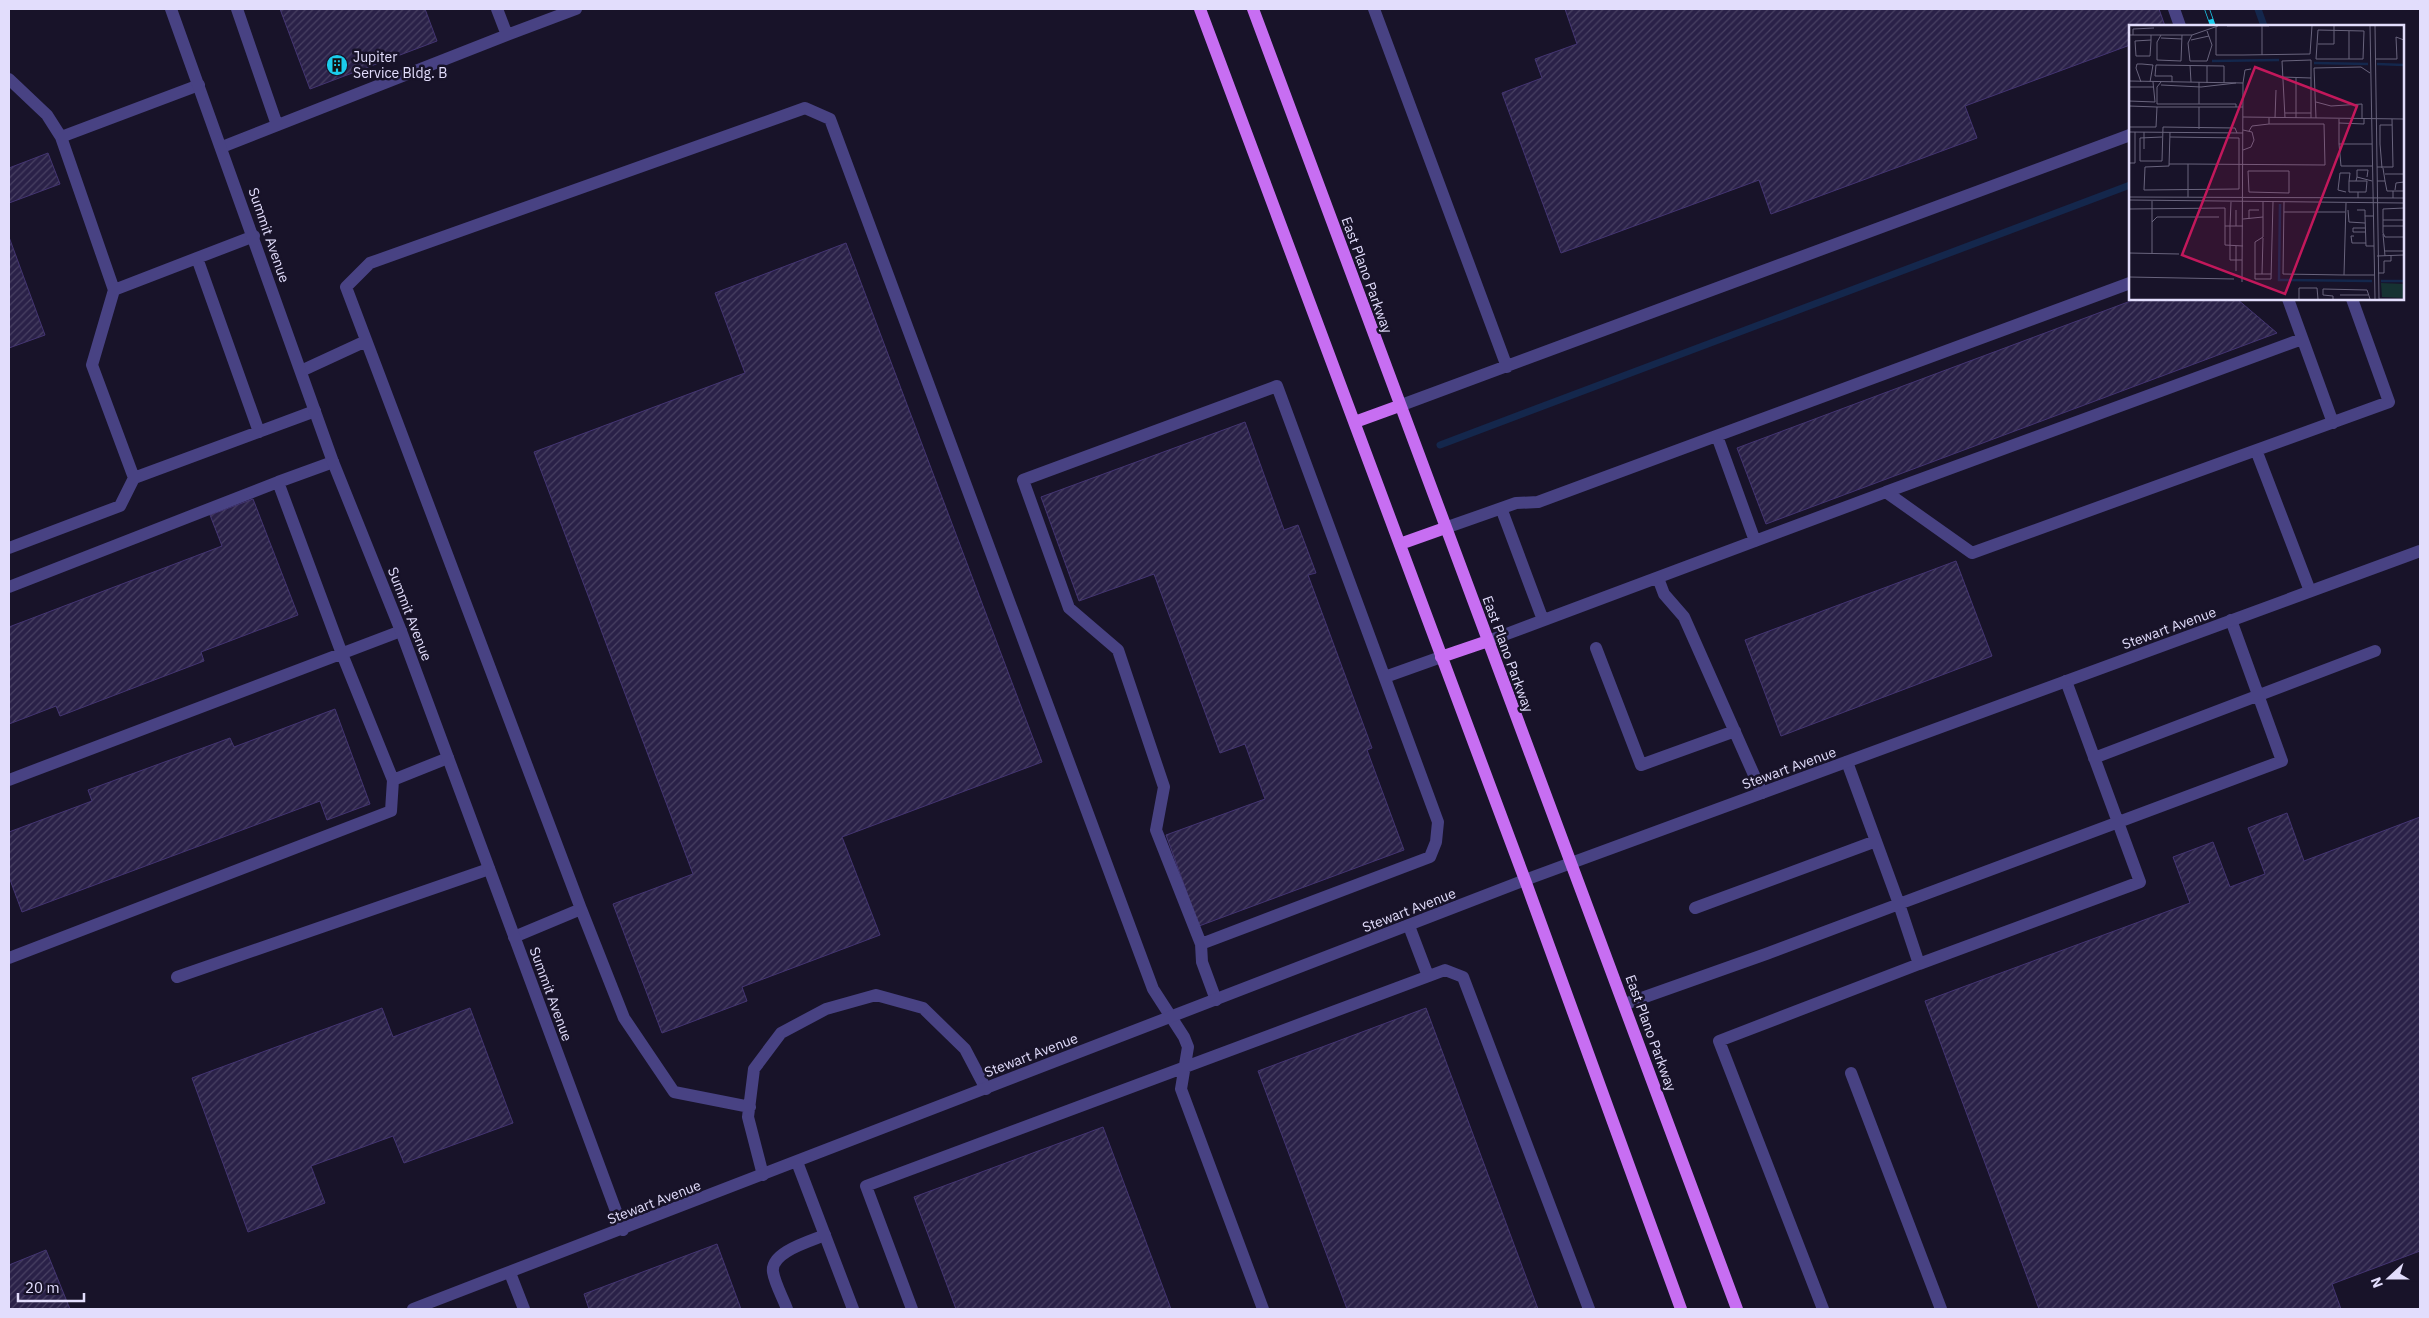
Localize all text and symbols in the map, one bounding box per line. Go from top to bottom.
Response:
inset map [2129,25,2404,300]
place label: Jupiter Service Bldg. B [353,48,447,82]
building icon: Jupiter Service Bldg. B [325,53,349,77]
street label: Summit Avenue [244,185,294,285]
street label: East Plano Parkway [1338,214,1396,336]
street label: Summit Avenue [384,565,436,664]
street label: East Plano Parkway [1479,593,1537,715]
street label: Stewart Avenue [2119,603,2219,653]
street label: Stewart Avenue [1739,743,1839,793]
street label: Stewart Avenue [1360,884,1459,936]
street label: Summit Avenue [526,944,576,1044]
street label: East Plano Parkway [1622,972,1680,1094]
street label: Stewart Avenue [982,1029,1081,1081]
street label: Stewart Avenue [605,1176,704,1228]
north arrow [2364,1253,2414,1303]
scale bar [18,1270,84,1302]
text: N [2367,1275,2387,1291]
text: 20 m [25,1278,60,1297]

